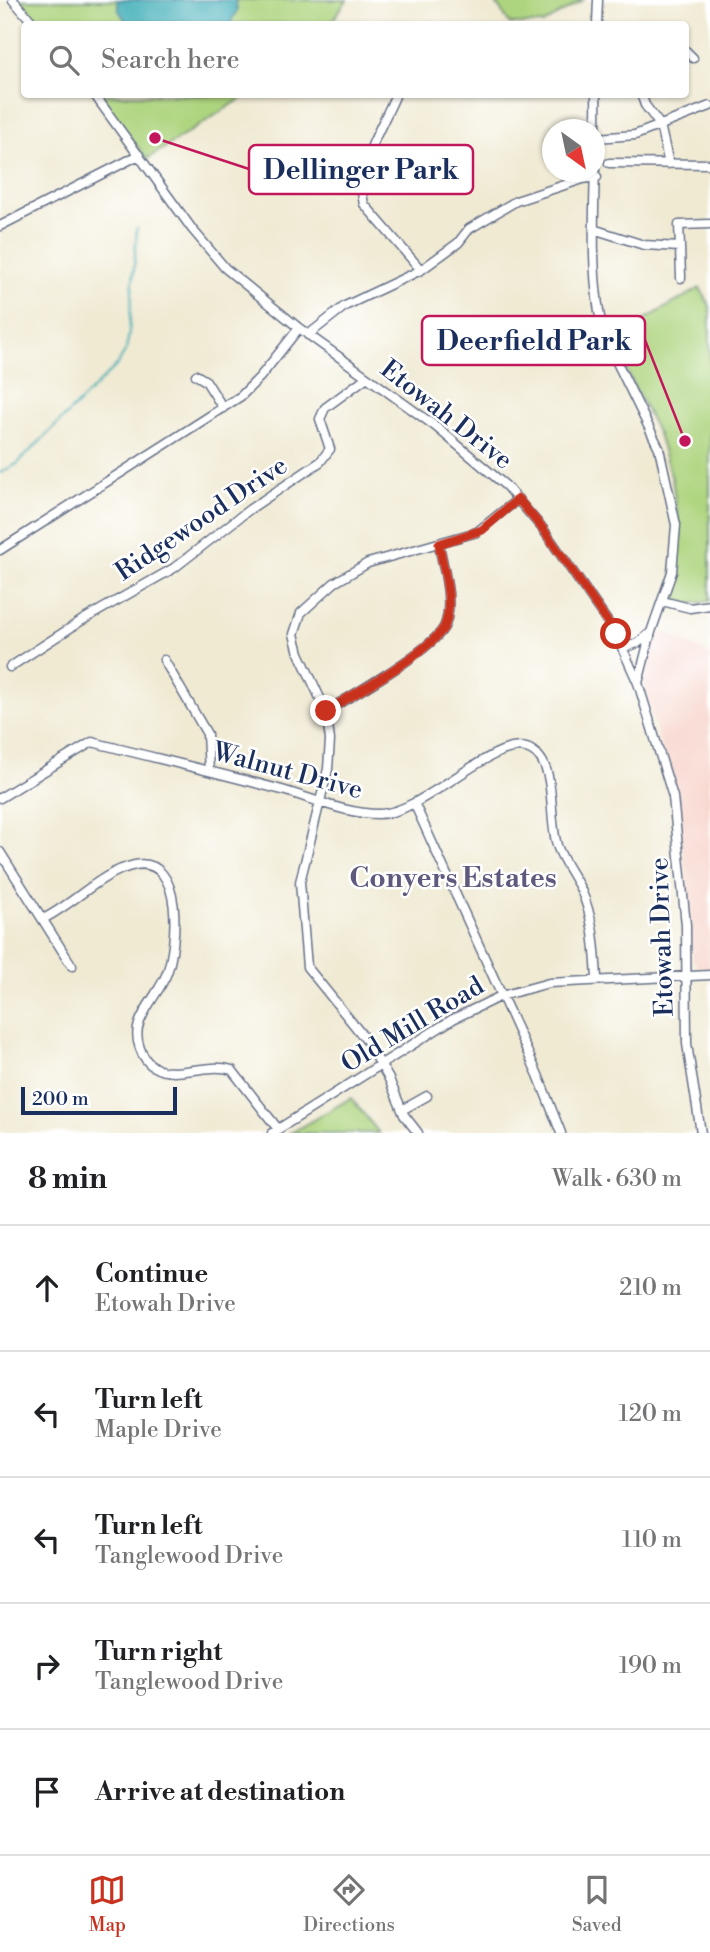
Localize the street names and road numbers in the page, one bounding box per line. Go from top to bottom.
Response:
street label: Etowah Drive [374,353,519,476]
street label: Ridgewood Drive [109,449,294,588]
street label: Walnut Drive [208,735,366,806]
street label: Etowah Drive [643,857,681,1017]
street label: Old Mill Road [335,970,490,1080]

